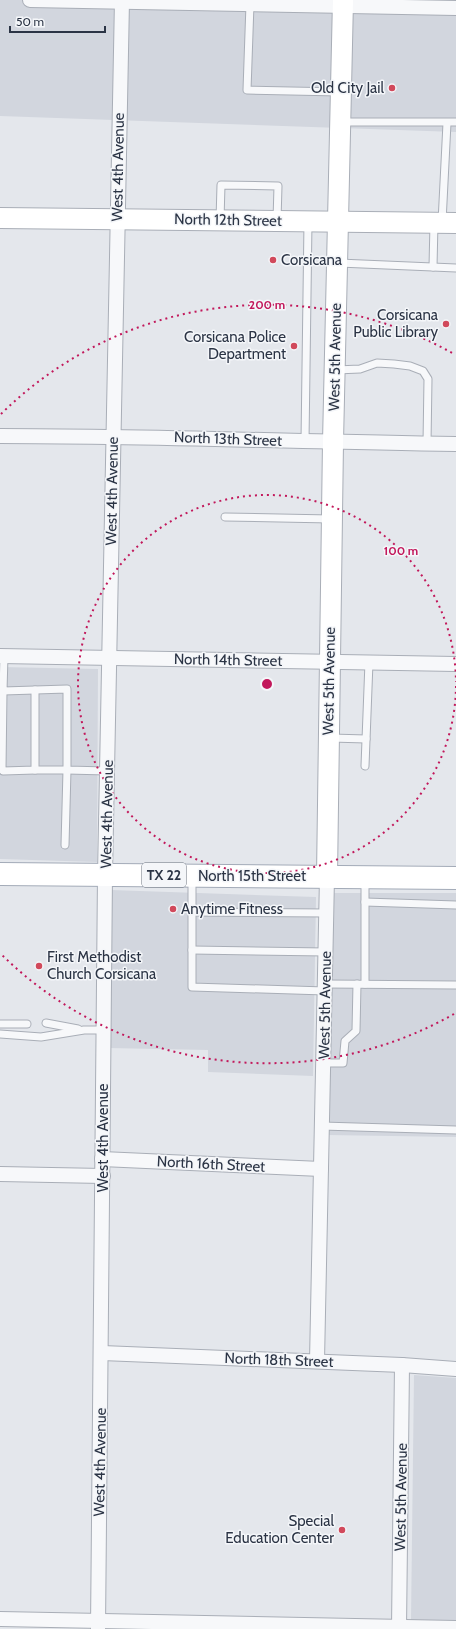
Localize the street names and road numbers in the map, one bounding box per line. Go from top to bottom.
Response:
street label: West 4th Avenue [108,112,128,222]
street label: North 12th Street [174,210,282,230]
street label: West 5th Avenue [325,302,345,411]
street label: North 13th Street [174,428,282,450]
street label: West 4th Avenue [102,436,122,546]
street label: West 5th Avenue [319,626,339,735]
street label: North 14th Street [174,650,282,670]
street label: West 4th Avenue [97,759,117,869]
road number: TX 22 [142,863,186,887]
street label: North 15th Street [198,867,306,885]
street label: West 5th Avenue [315,950,335,1059]
street label: West 4th Avenue [94,1083,112,1192]
street label: North 16th Street [156,1152,266,1176]
street label: North 18th Street [224,1349,334,1371]
street label: West 4th Avenue [90,1407,110,1517]
street label: West 5th Avenue [391,1442,411,1551]

